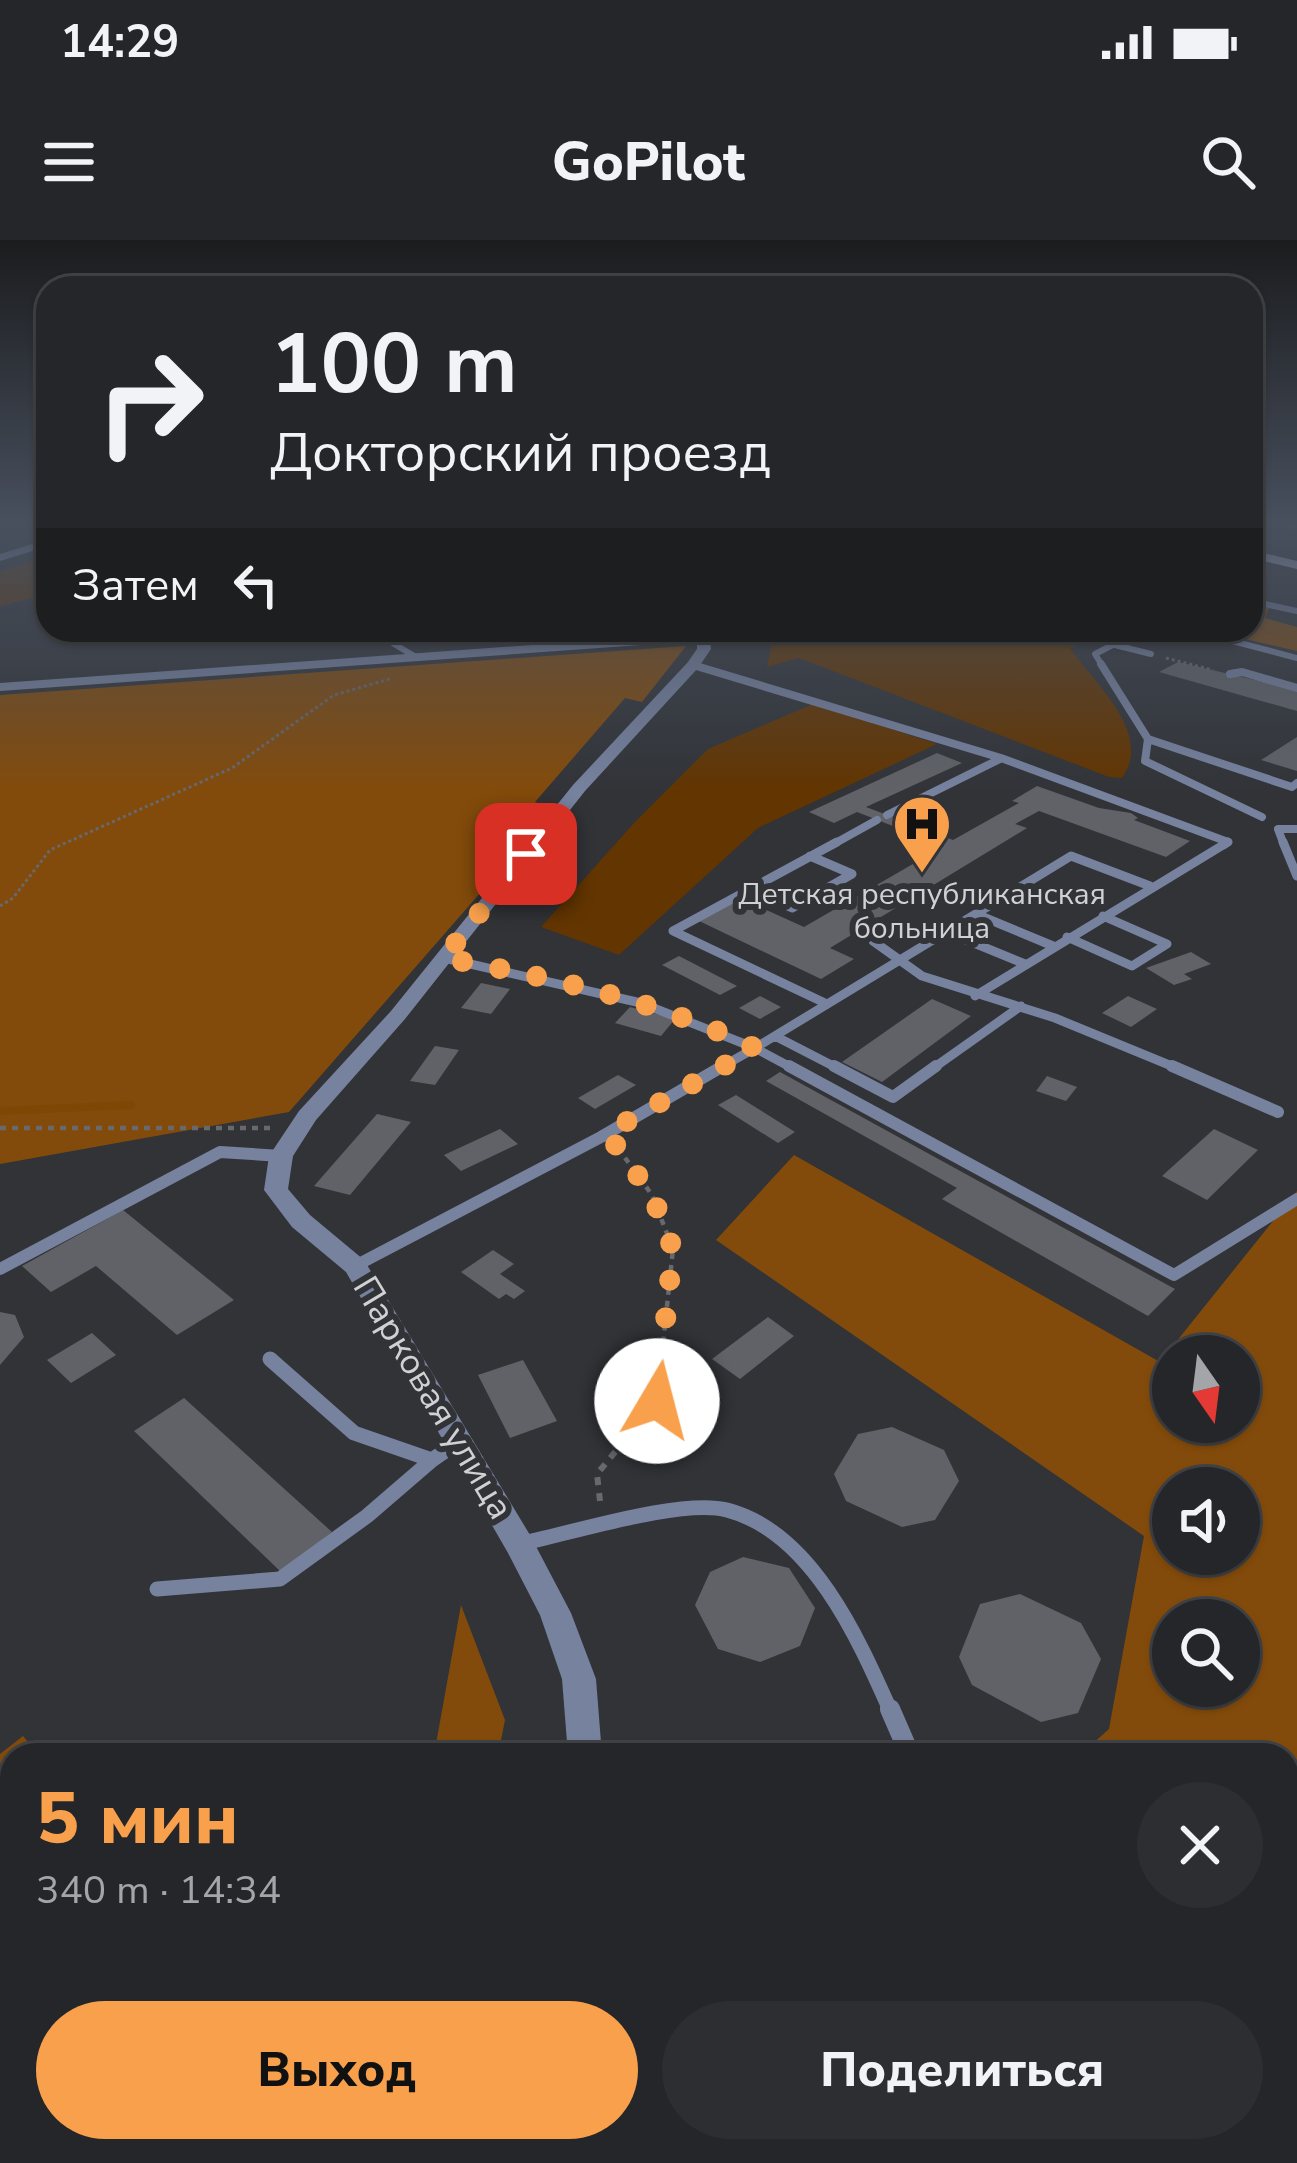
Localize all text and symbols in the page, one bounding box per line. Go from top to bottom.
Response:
text: 14:29 [60,12,179,73]
text: GoPilot [552,125,745,199]
icon: menu [36,129,102,195]
icon: search [1195,129,1261,195]
text: 100 m [270,307,518,422]
icon: right [72,324,228,480]
text: Докторский проезд [270,416,771,490]
icon: left [223,552,289,618]
text: Затем [72,555,199,616]
hospital icon: Детская республиканская больница [891,793,953,875]
pin [475,803,577,905]
icon: arrive [493,821,559,887]
place label: Детская республиканская больница [738,874,1106,949]
street label: Парковая улица [341,1267,525,1529]
north arrow [1152,1335,1260,1443]
map controls [1152,1335,1260,1707]
position arrow [594,1338,720,1464]
button: sound [1152,1467,1260,1575]
button: search [1152,1599,1260,1707]
text: 5 мин [36,1770,239,1868]
button: close [1137,1782,1263,1908]
text: 340 m · 14:34 [36,1864,281,1917]
button: Выход [36,2001,638,2139]
button: Поделиться [662,2001,1263,2139]

